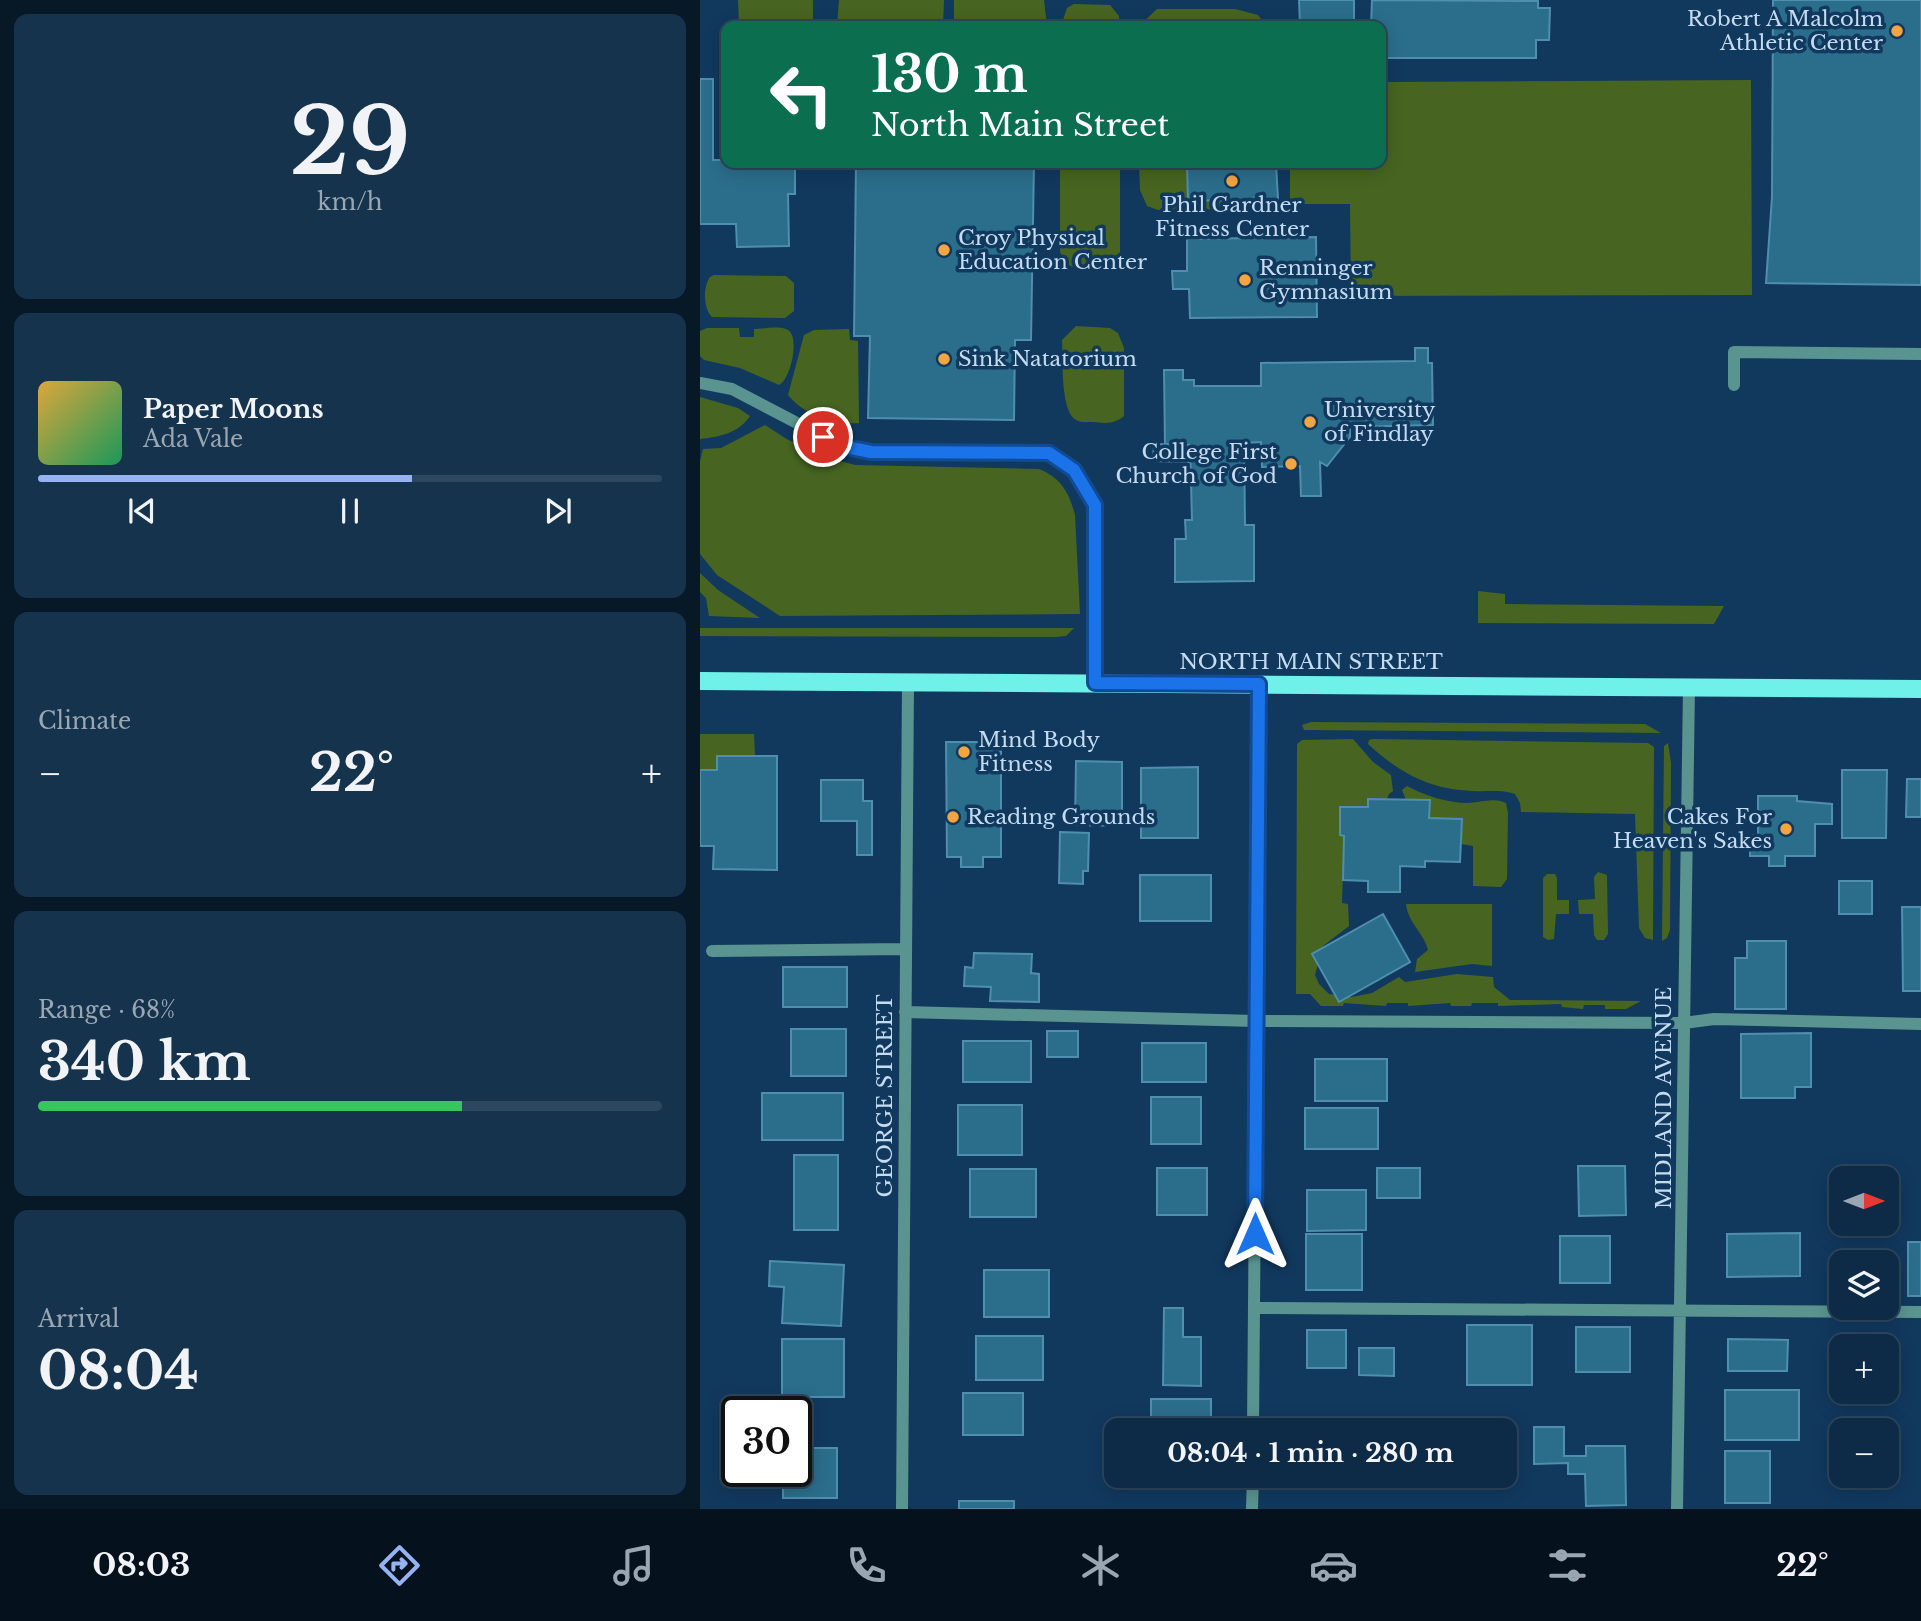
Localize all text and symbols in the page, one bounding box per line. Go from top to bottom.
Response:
place label: Robert A Malcolm Athletic Center [1687,6,1883,56]
marker: Robert A Malcolm Athletic Center [1889,23,1905,39]
text: 130 m [871,44,1028,105]
icon: left [756,49,847,140]
text: 29 [290,86,410,199]
text: North Main Street [871,105,1169,145]
marker: Phil Gardner Fitness Center [1224,173,1240,189]
text: km/h [317,188,383,216]
place label: Phil Gardner Fitness Center [1155,192,1309,242]
place label: Croy Physical Education Center [958,225,1147,275]
marker: Croy Physical Education Center [936,242,952,258]
place label: Renninger Gymnasium [1259,255,1393,305]
marker: Renninger Gymnasium [1237,272,1253,288]
place label: Sink Natatorium [958,346,1137,372]
marker: Sink Natatorium [936,351,952,367]
text: Paper Moons [143,393,324,425]
place label: University of Findlay [1324,397,1436,447]
pin [793,407,853,467]
marker: University of Findlay [1302,414,1318,430]
icon: arrive [804,418,842,456]
text: Ada Vale [143,425,243,453]
place label: College First Church of God [1116,439,1277,489]
marker: College First Church of God [1283,456,1299,472]
icon: previous [123,492,161,530]
icon: pause [331,492,369,530]
icon: next [539,492,577,530]
street label: NORTH MAIN STREET [1179,649,1443,675]
text: Climate [38,707,131,735]
place label: Mind Body Fitness [978,727,1101,777]
text: 22° [309,741,394,805]
marker: Mind Body Fitness [956,744,972,760]
text: − [38,750,62,797]
text: + [641,750,662,797]
place label: Reading Grounds [967,804,1155,830]
place label: Cakes For Heaven's Sakes [1613,804,1772,854]
marker: Reading Grounds [945,809,961,825]
marker: Cakes For Heaven's Sakes [1778,821,1794,837]
street label: MIDLAND AVENUE [1651,987,1677,1209]
street label: GEORGE STREET [872,994,898,1198]
text: Range · 68% [38,996,175,1024]
text: 340 km [38,1030,251,1094]
north arrow [1829,1166,1899,1236]
map controls [1829,1166,1899,1488]
position arrow [1218,1197,1292,1271]
button: layers [1829,1250,1899,1320]
text: Arrival [38,1305,119,1333]
button: + [1829,1334,1899,1404]
text: 08:04 [38,1339,199,1403]
speed limit sign: 30 [721,1396,812,1487]
button: − [1829,1418,1899,1488]
text: 08:04 · 1 min · 280 m [1167,1437,1454,1469]
icon: directions [375,1541,424,1590]
icon: music [609,1541,658,1590]
icon: phone [842,1541,891,1590]
icon: climate [1076,1541,1125,1590]
icon: car [1309,1541,1358,1590]
icon: filters [1543,1541,1592,1590]
text: 08:03 [92,1545,190,1585]
text: 22° [1776,1545,1829,1585]

